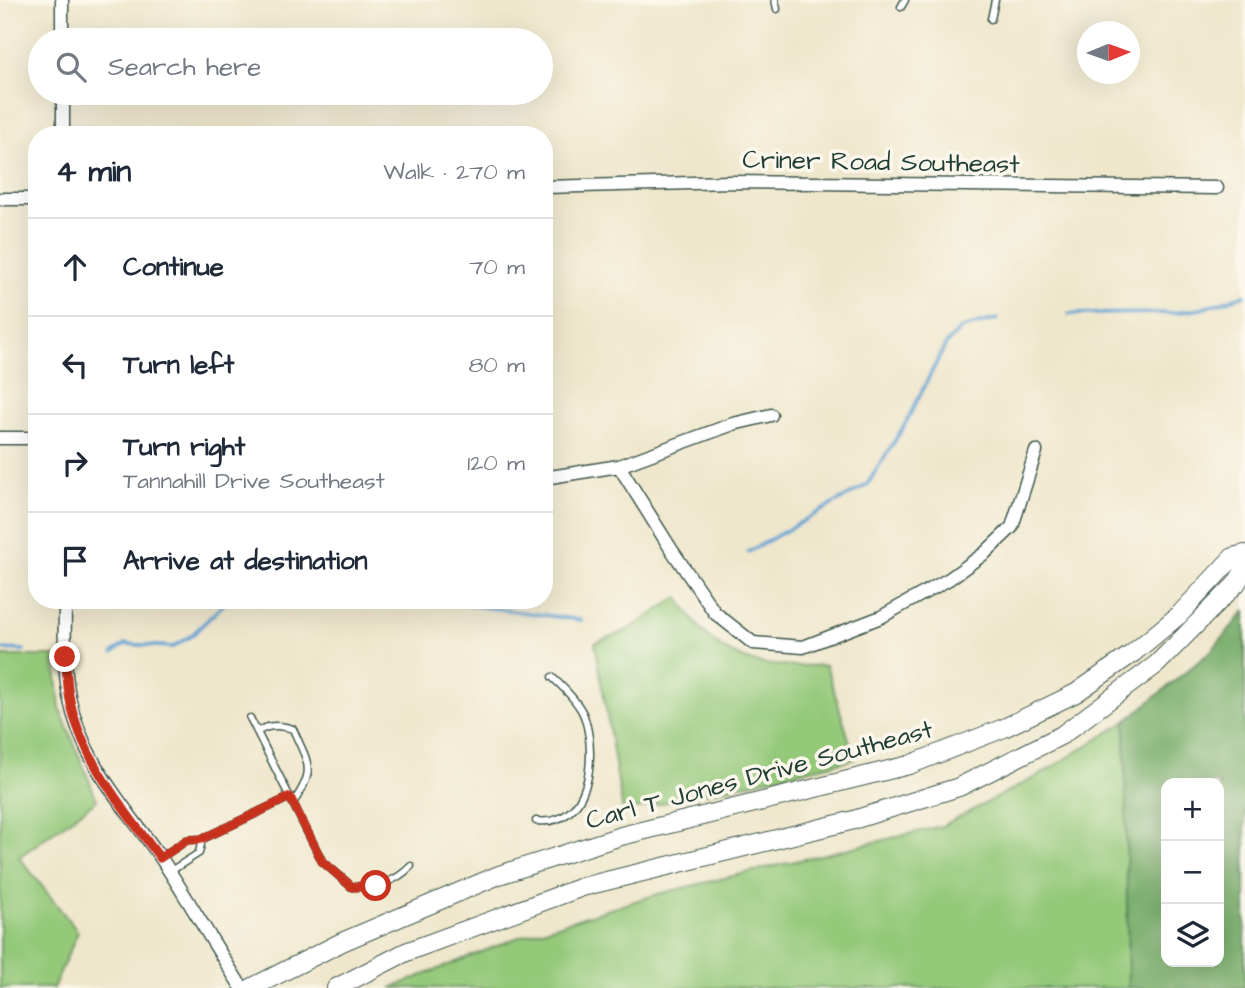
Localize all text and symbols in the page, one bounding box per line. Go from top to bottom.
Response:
north arrow [1077,21,1140,84]
search box [28,28,553,105]
icon: search [52,48,90,86]
text: Search here [108,49,261,85]
street label: Criner Road Southeast [742,142,1020,182]
text: 4 min [56,151,131,193]
text: Walk · 270 m [383,156,525,188]
icon: ahead [56,248,94,286]
text: Continue [123,249,224,285]
text: 70 m [469,251,525,283]
icon: left [56,346,94,384]
text: Turn left [123,347,234,383]
text: 80 m [468,349,525,381]
text: Turn right [123,429,245,465]
icon: right [56,444,94,482]
text: 120 m [467,447,525,479]
text: Tannahill Drive Southeast [123,465,385,497]
icon: arrive [56,542,94,580]
text: Arrive at destination [123,543,368,579]
route end [49,641,80,672]
street label: Carl T Jones Drive Southeast [582,711,937,839]
map controls [1161,778,1224,967]
button: + [1161,778,1224,841]
button: − [1161,841,1224,904]
route start [360,870,391,901]
button: layers [1161,904,1224,967]

